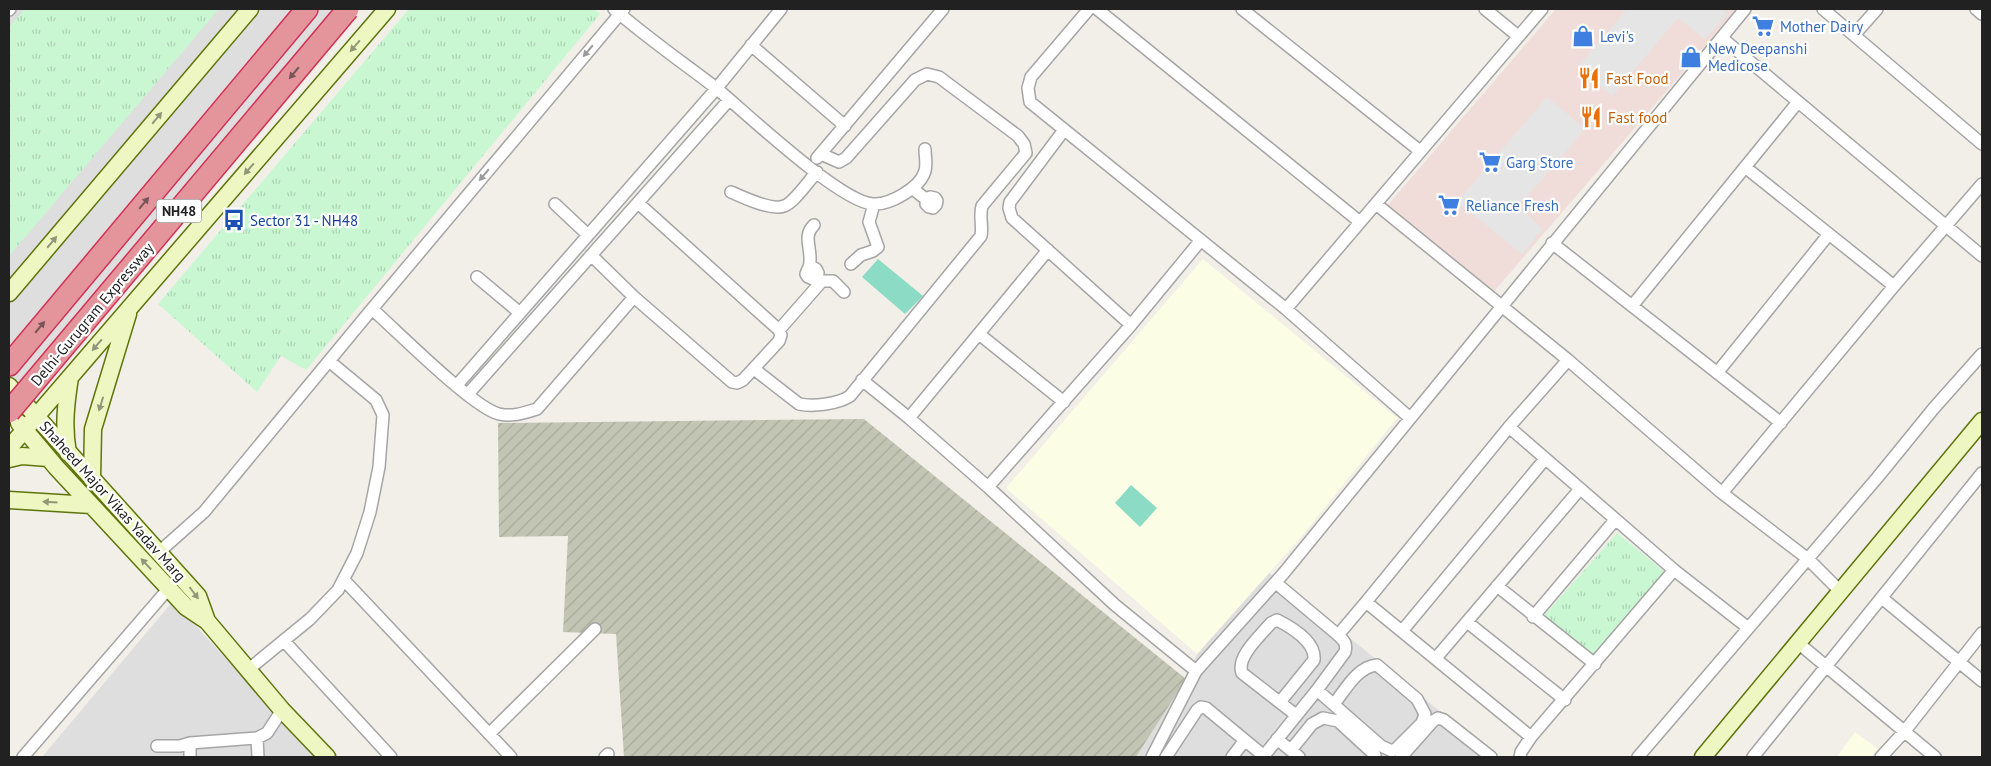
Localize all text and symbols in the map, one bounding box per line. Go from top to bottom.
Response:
supermarket icon: Mother Dairy [1750,13,1776,39]
place label: Mother Dairy [1780,17,1863,36]
shop icon: Levi's [1570,23,1596,49]
place label: Levi's [1600,27,1634,46]
one-way arrow [349,39,361,51]
place label: New Deepanshi Medicose [1708,39,1807,75]
one-way arrow [583,44,594,57]
shop icon: New Deepanshi Medicose [1678,44,1704,70]
restaurant icon: Fast Food [1576,65,1602,91]
one-way arrow [289,66,300,79]
place label: Fast Food [1606,69,1669,88]
restaurant icon: Fast food [1578,104,1604,130]
place label: Fast food [1608,108,1667,127]
one-way arrow [151,112,162,125]
supermarket icon: Garg Store [1477,149,1503,175]
place label: Garg Store [1506,153,1573,172]
one-way arrow [243,162,255,174]
one-way arrow [478,169,490,181]
supermarket icon: Reliance Fresh [1436,192,1462,218]
one-way arrow [139,196,150,209]
place label: Reliance Fresh [1466,196,1559,215]
road number: NH48 [156,200,202,222]
bus stop icon: Sector 31 - NH48 [221,207,247,233]
place label: Sector 31 - NH48 [250,211,358,230]
one-way arrow [46,236,57,249]
street label: Delhi-Gurugram Expressway [26,238,158,390]
one-way arrow [34,322,46,334]
one-way arrow [92,339,103,351]
one-way arrow [96,396,104,411]
street label: Shaheed Major Vikas Yadav Marg [36,417,190,585]
one-way arrow [42,498,58,506]
one-way arrow [140,558,152,570]
one-way arrow [189,586,199,600]

